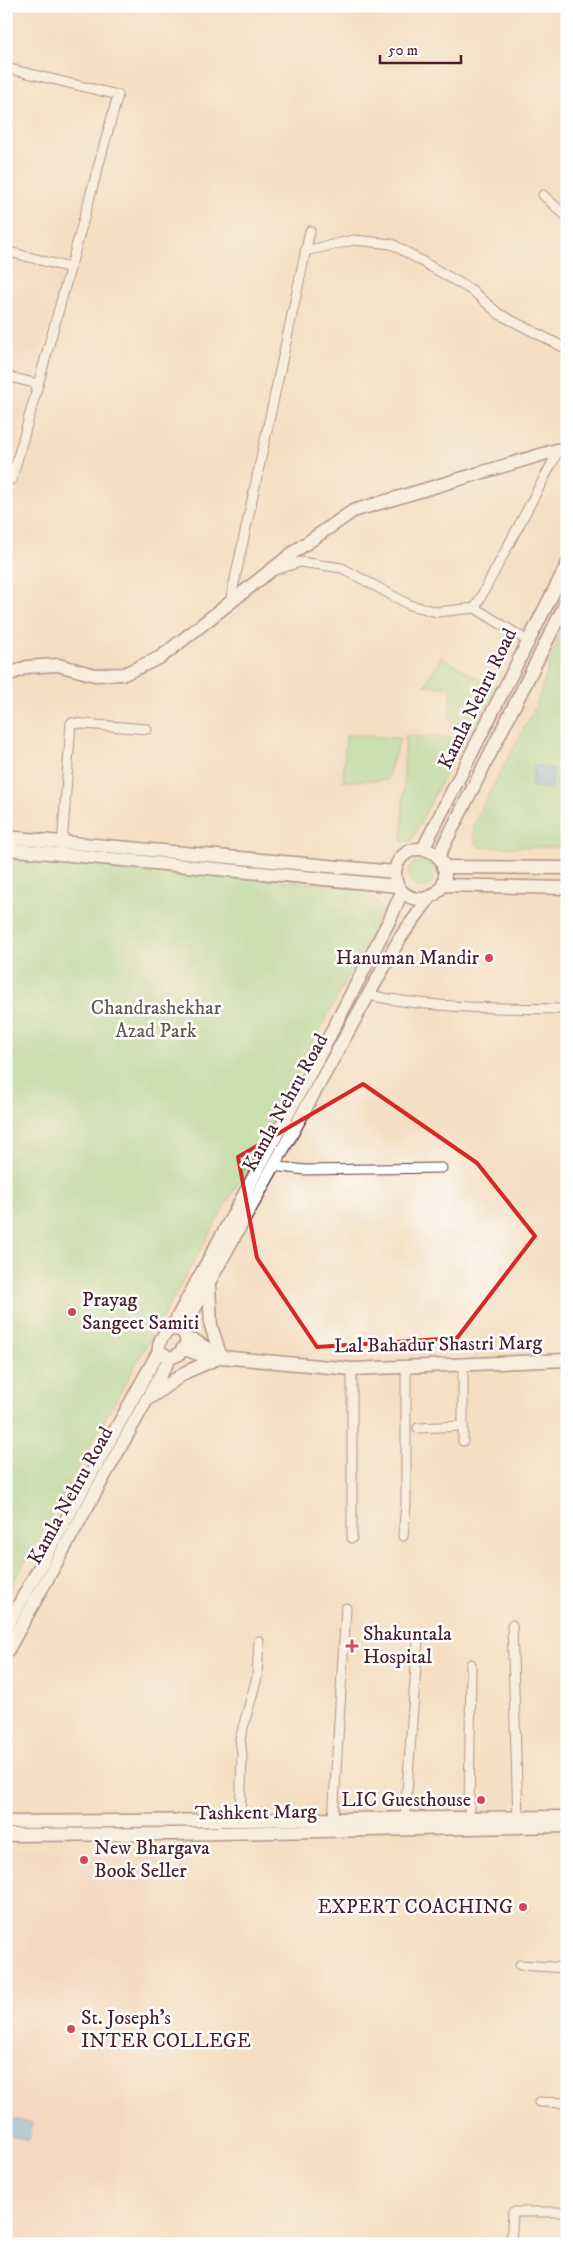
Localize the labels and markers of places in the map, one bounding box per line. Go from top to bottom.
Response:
place label: Hanuman Mandir [336,946,480,971]
marker: Hanuman Mandir [483,952,495,964]
place label: Prayag Sangeet Samiti [82,1288,199,1336]
marker: Prayag Sangeet Samiti [66,1306,78,1318]
place label: Shakuntala Hospital [363,1622,452,1670]
marker: Shakuntala Hospital [345,1639,359,1653]
place label: LIC Guesthouse [341,1788,471,1813]
marker: LIC Guesthouse [475,1794,487,1806]
place label: New Bhargava Book Seller [94,1836,210,1884]
marker: New Bhargava Book Seller [78,1854,90,1866]
place label: EXPERT COACHING [317,1895,513,1920]
marker: EXPERT COACHING [517,1901,529,1913]
place label: St. Joseph's INTER COLLEGE [81,2006,251,2054]
marker: St. Joseph's INTER COLLEGE [65,2023,77,2035]

